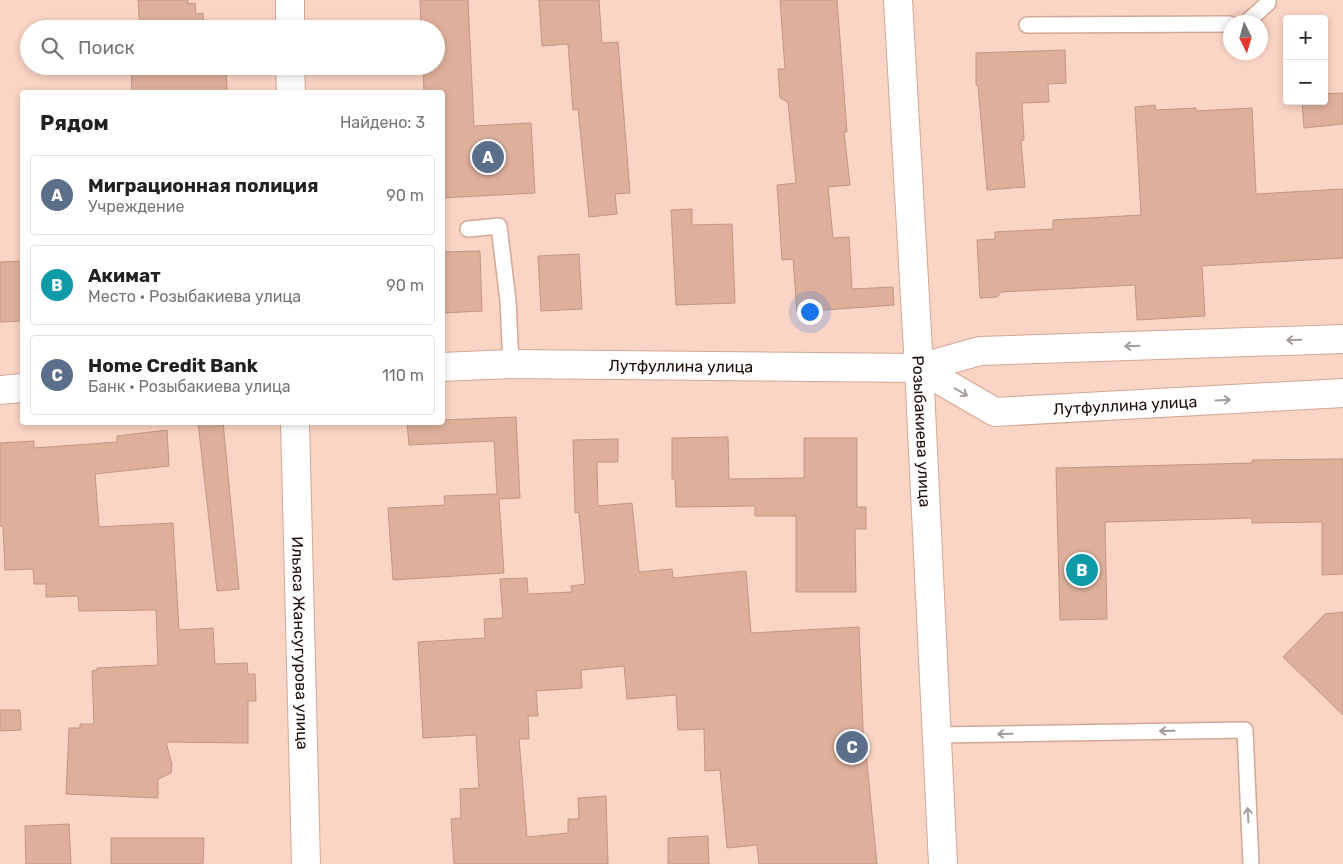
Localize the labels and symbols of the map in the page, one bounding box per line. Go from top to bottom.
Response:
north arrow [1223,15,1268,60]
pin: A [472,138,504,176]
your location [797,299,823,325]
one-way arrow [1287,336,1303,345]
one-way arrow [1124,341,1140,350]
street label: Розыбакиева улица [908,355,935,508]
street label: Лутфуллина улица [609,356,753,376]
one-way arrow [954,388,968,398]
street label: Лутфуллина улица [1052,392,1198,419]
one-way arrow [1215,395,1231,404]
street label: Ильяса Жансугурова улица [288,536,312,750]
pin: B [1066,551,1098,589]
one-way arrow [1159,727,1175,736]
pin: C [836,728,868,766]
one-way arrow [997,729,1013,739]
one-way arrow [1244,808,1253,824]

